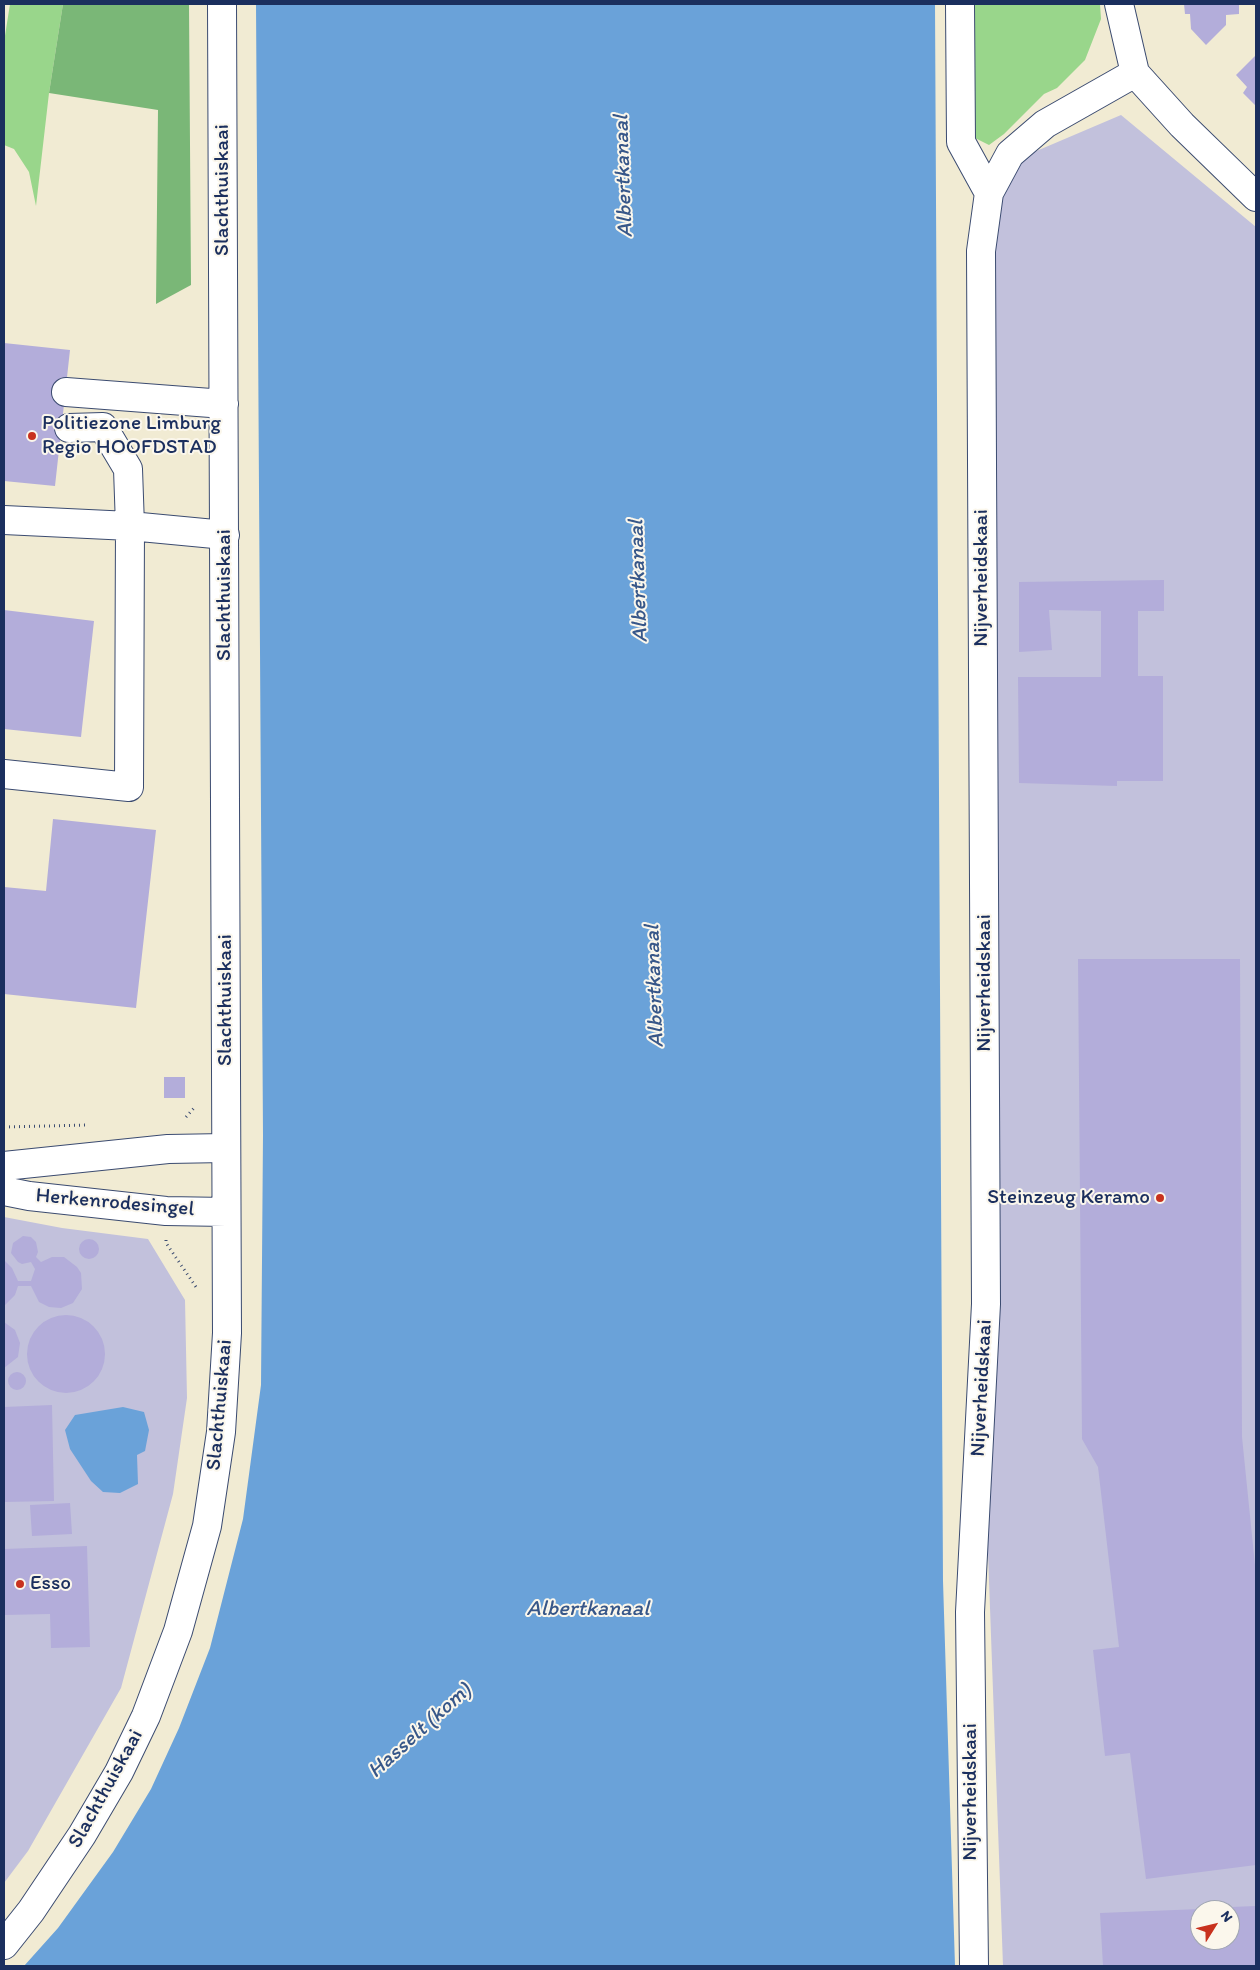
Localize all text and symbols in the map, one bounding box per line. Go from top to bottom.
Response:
water label: Albertkanaal [609,114,639,238]
street label: Slachthuiskaai [210,124,236,256]
place label: Politiezone Limburg Regio HOOFDSTAD [42,411,221,461]
marker: Politiezone Limburg Regio HOOFDSTAD [26,430,38,442]
street label: Nijverheidskaai [969,509,995,647]
water label: Albertkanaal [624,519,654,643]
street label: Slachthuiskaai [212,529,238,661]
street label: Nijverheidskaai [972,914,998,1052]
water label: Albertkanaal [640,924,670,1048]
street label: Slachthuiskaai [213,934,239,1066]
street label: Herkenrodesingel [35,1184,195,1222]
place label: Steinzeug Keramo [987,1185,1150,1211]
marker: Steinzeug Keramo [1154,1192,1166,1204]
street label: Nijverheidskaai [966,1319,998,1457]
street label: Slachthuiskaai [202,1338,238,1472]
place label: Esso [30,1571,71,1597]
marker: Esso [14,1578,26,1590]
water label: Albertkanaal [527,1596,649,1622]
water label: Hasselt (kom) [363,1677,477,1785]
street label: Nijverheidskaai [958,1723,984,1861]
street label: Slachthuiskaai [63,1725,149,1853]
north arrow [1190,1900,1240,1950]
text: N [1217,1908,1236,1925]

